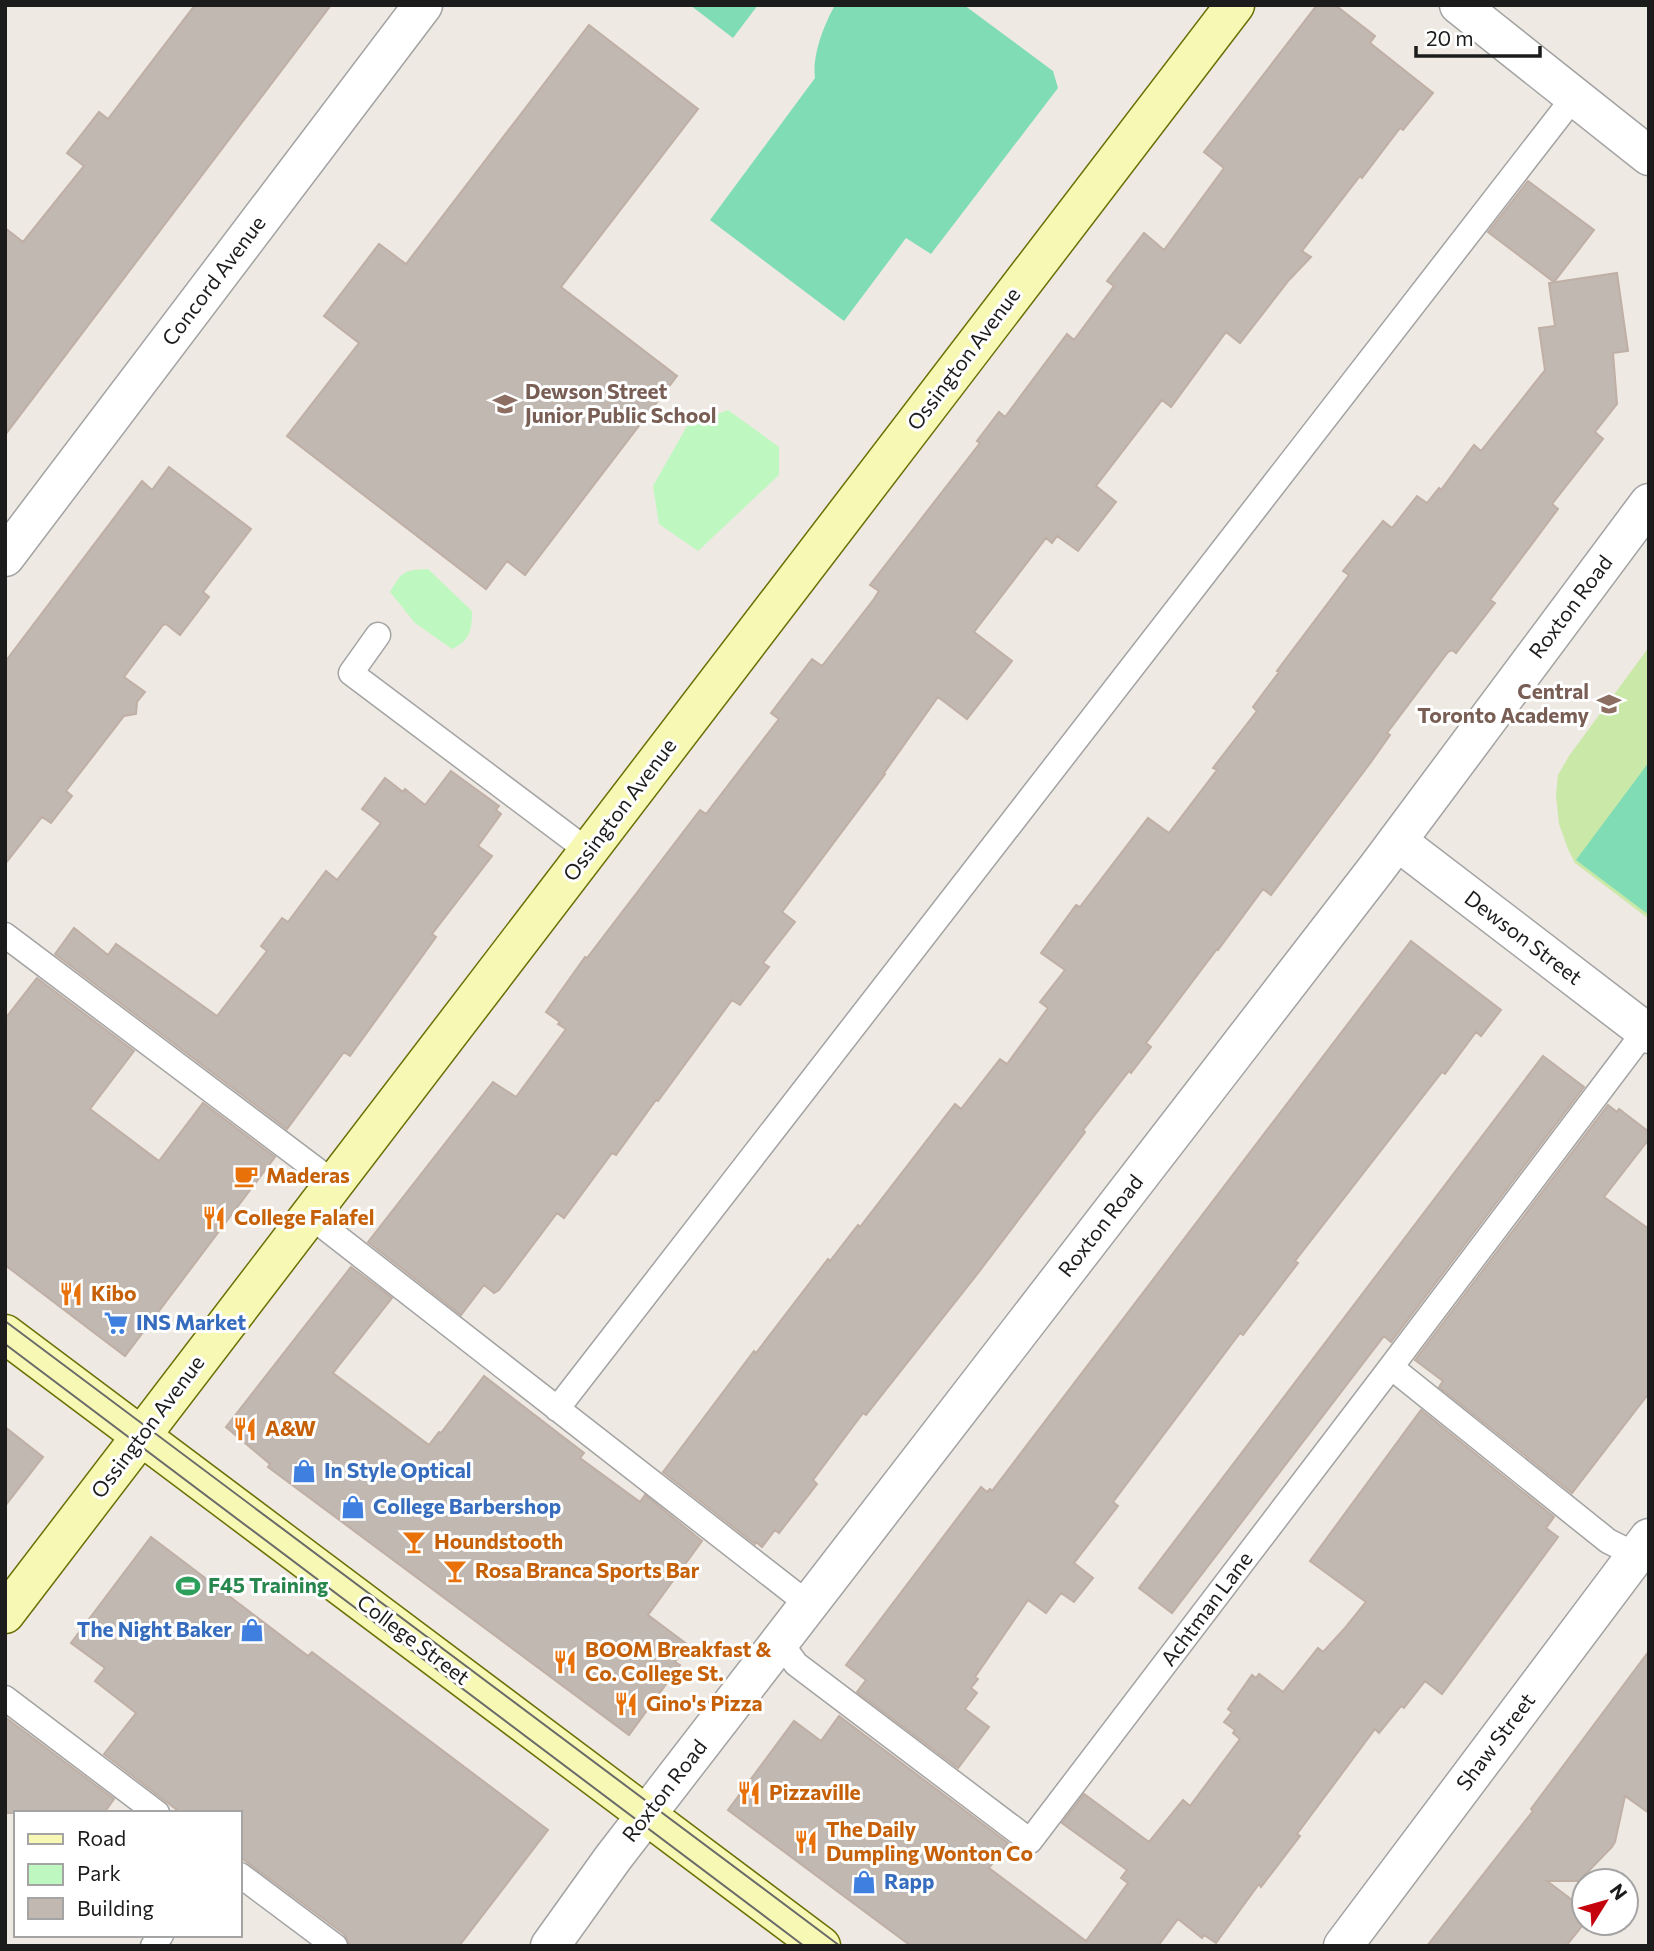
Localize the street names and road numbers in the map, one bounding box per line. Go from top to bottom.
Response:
street label: Concord Avenue [156,210,270,350]
street label: Ossington Avenue [901,282,1025,434]
street label: Roxton Road [1523,550,1617,663]
street label: Ossington Avenue [557,733,681,885]
street label: Dewson Street [1460,885,1588,989]
street label: Roxton Road [1052,1169,1147,1281]
street label: Ossington Avenue [85,1350,209,1502]
street label: Achtman Lane [1155,1546,1257,1670]
street label: College Street [353,1588,475,1689]
street label: Shaw Street [1450,1688,1539,1795]
street label: Roxton Road [616,1734,711,1846]

